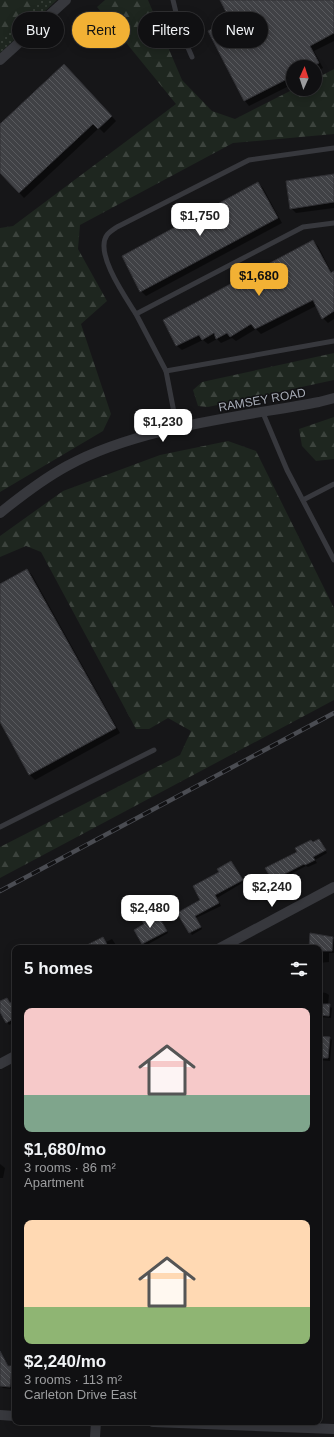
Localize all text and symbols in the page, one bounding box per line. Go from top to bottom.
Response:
chip: Buy [12,12,64,48]
chip: Rent [72,12,130,48]
chip: Filters [138,12,204,48]
chip: New [212,12,268,48]
north arrow [286,60,322,96]
map controls [286,60,322,96]
pin: $1,750 [167,203,233,237]
text: $1,750 [180,208,220,223]
pin: $1,680 [226,263,292,297]
text: $1,680 [239,268,279,283]
street label: RAMSEY ROAD [217,385,307,415]
pin: $1,230 [130,409,196,443]
text: $1,230 [143,414,183,429]
pin: $2,240 [239,874,305,908]
text: $2,240 [252,879,292,894]
pin: $2,480 [117,895,183,929]
text: $2,480 [130,900,170,915]
icon: filters [288,958,310,980]
text: 5 homes [24,959,93,978]
icon: home [131,1034,203,1106]
text: $1,680/mo [24,1140,106,1159]
text: 3 rooms · 86 m² [24,1160,116,1175]
text: Apartment [24,1175,84,1190]
icon: home [131,1246,203,1318]
text: $2,240/mo [24,1352,106,1371]
text: 3 rooms · 113 m² [24,1372,122,1387]
text: Carleton Drive East [24,1387,137,1402]

